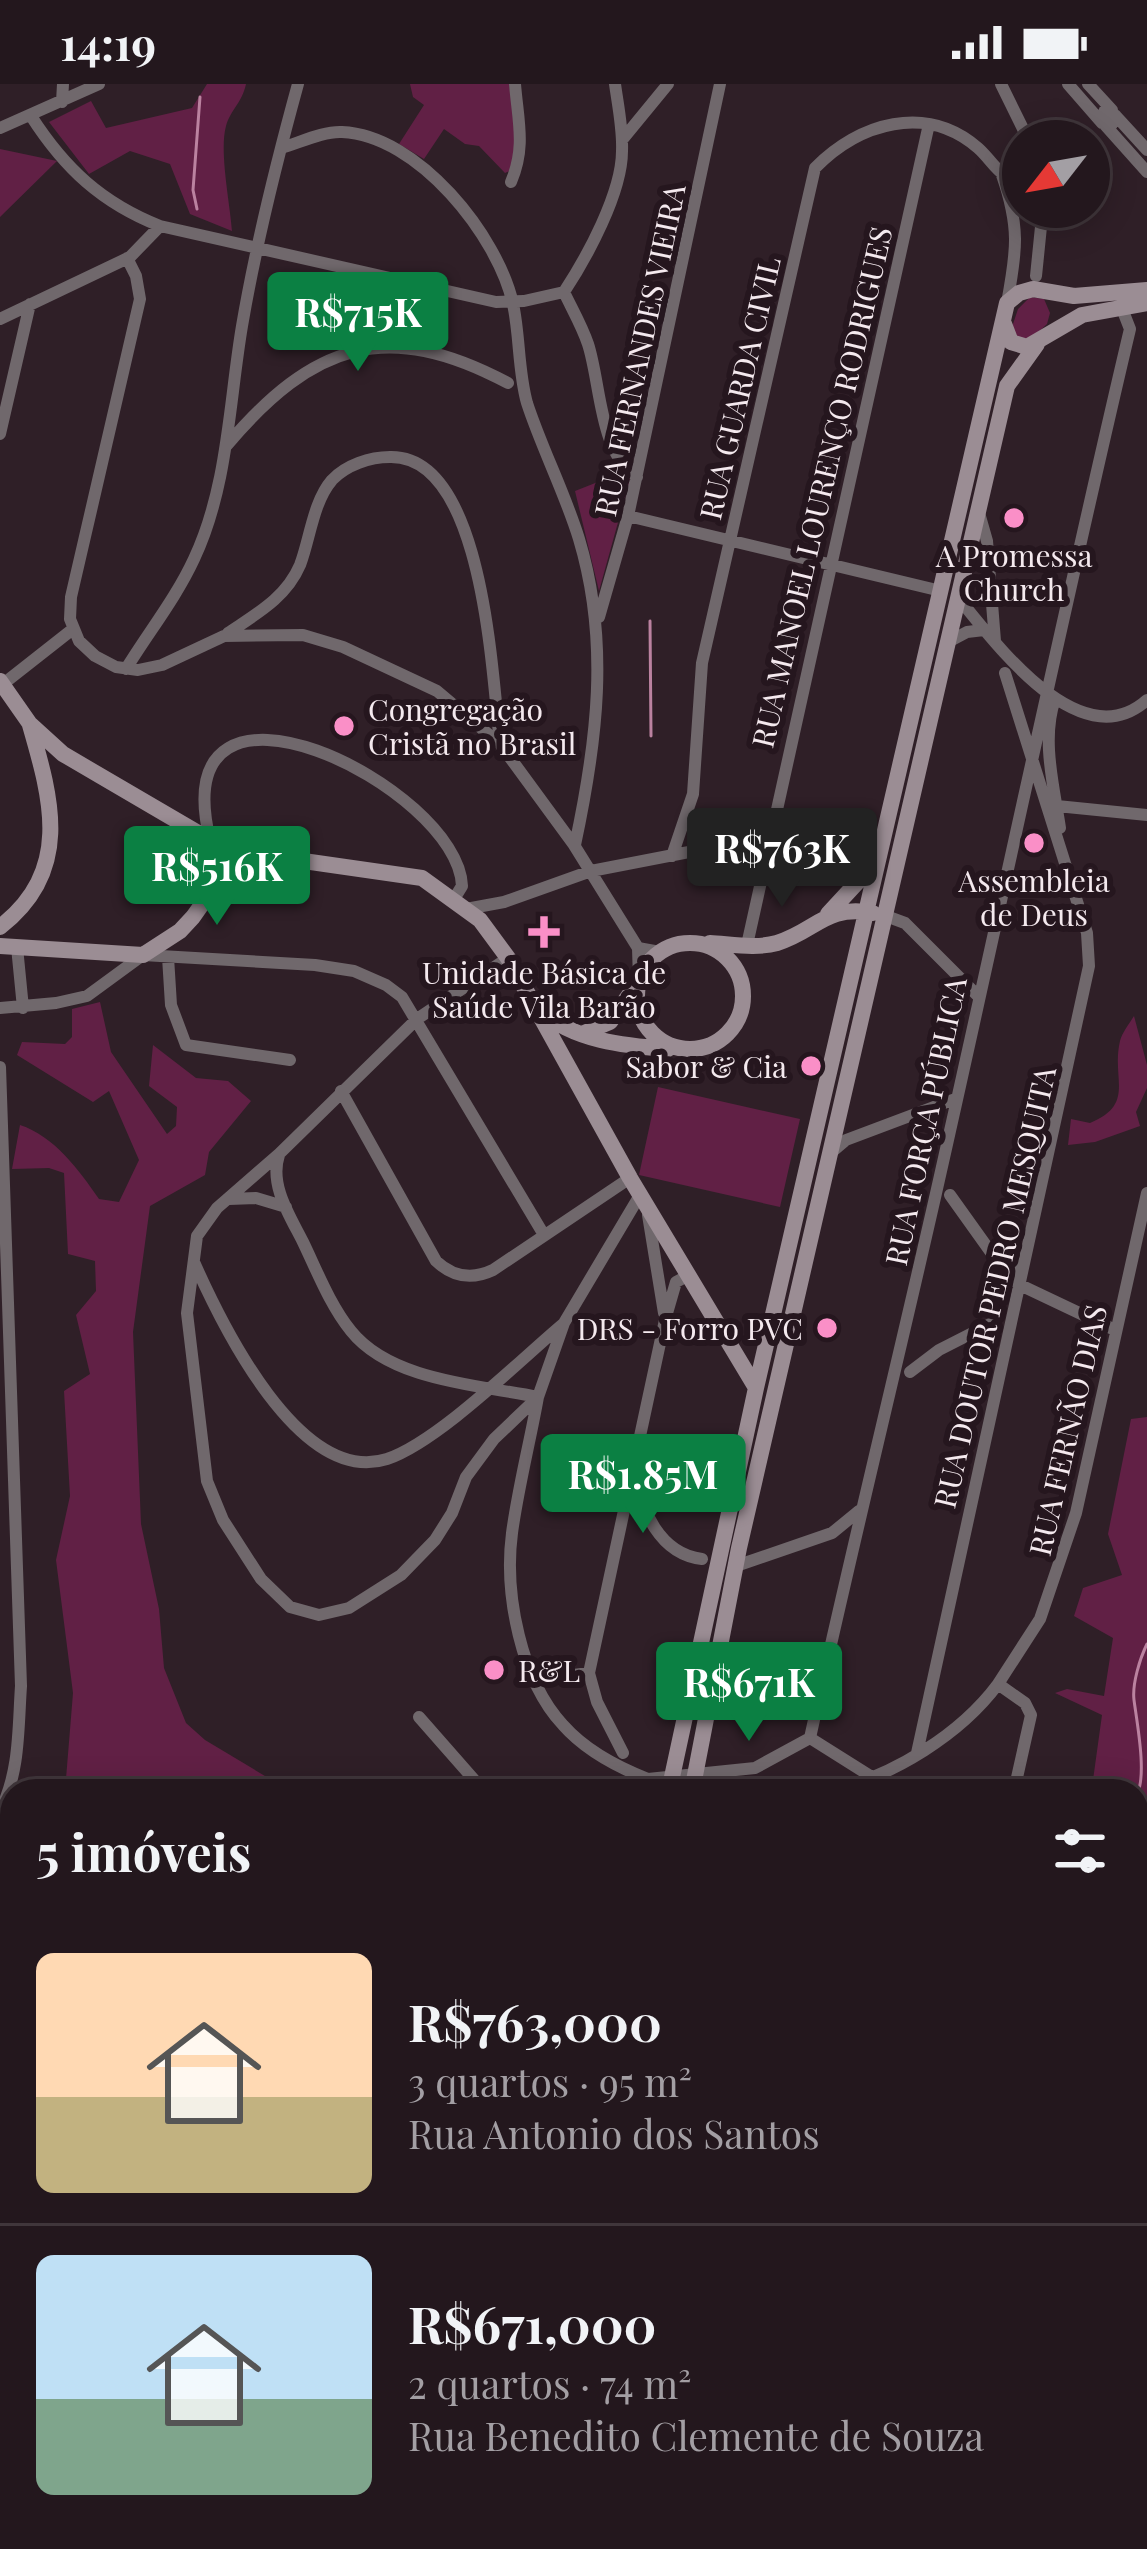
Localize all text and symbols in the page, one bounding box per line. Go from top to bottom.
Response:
text: 14:19 [60,12,156,72]
north arrow [1002,120,1110,228]
map controls [1002,120,1110,228]
street label: RUA FERNANDES VIEIRA [584,179,694,520]
street label: RUA MANOEL LOURENÇO RODRIGUES [742,223,900,751]
street label: RUA GUARDA CIVIL [689,253,789,523]
pin: R$715K [260,272,456,374]
text: R$715K [294,285,422,337]
marker: A Promessa Church [1001,505,1027,531]
place label: A Promessa Church [935,535,1092,609]
place label: Congregação Cristã no Brasil [368,689,576,763]
marker: Congregação Cristã no Brasil [331,713,357,739]
pin: R$763K [684,808,880,910]
text: R$763K [714,821,850,873]
pin: R$516K [119,826,315,928]
marker: Assembleia de Deus [1021,830,1047,856]
text: R$516K [151,839,283,891]
place label: Assembleia de Deus [957,860,1110,934]
marker: Unidade Básica de Saúde Vila Barão [528,916,560,948]
place label: Unidade Básica de Saúde Vila Barão [422,952,666,1026]
street label: RUA FORÇA PÚBLICA [875,972,975,1269]
place label: Sabor & Cia [625,1046,787,1086]
marker: Sabor & Cia [798,1053,824,1079]
street label: RUA DOUTOR PEDRO MESQUITA [924,1061,1065,1512]
street label: RUA FERNÃO DIAS [1019,1301,1115,1559]
place label: DRS - Forro PVC [577,1308,803,1348]
marker: DRS - Forro PVC [814,1315,840,1341]
pin: R$1.85M [532,1434,754,1536]
text: R$1.85M [568,1447,718,1499]
pin: R$671K [651,1642,847,1744]
place label: R&L [518,1650,580,1690]
text: R$671K [683,1655,815,1707]
marker: R&L [481,1657,507,1683]
text: 5 imóveis [36,1817,251,1885]
icon: filters [1047,1818,1113,1884]
text: R$763,000 [408,1987,662,2055]
icon: home [132,2001,276,2145]
text: 3 quartos · 95 m² [408,2055,692,2107]
text: Rua Antonio dos Santos [408,2107,820,2159]
text: R$671,000 [408,2289,656,2357]
icon: home [132,2303,276,2447]
text: 2 quartos · 74 m² [408,2357,691,2409]
text: Rua Benedito Clemente de Souza [408,2409,984,2461]

